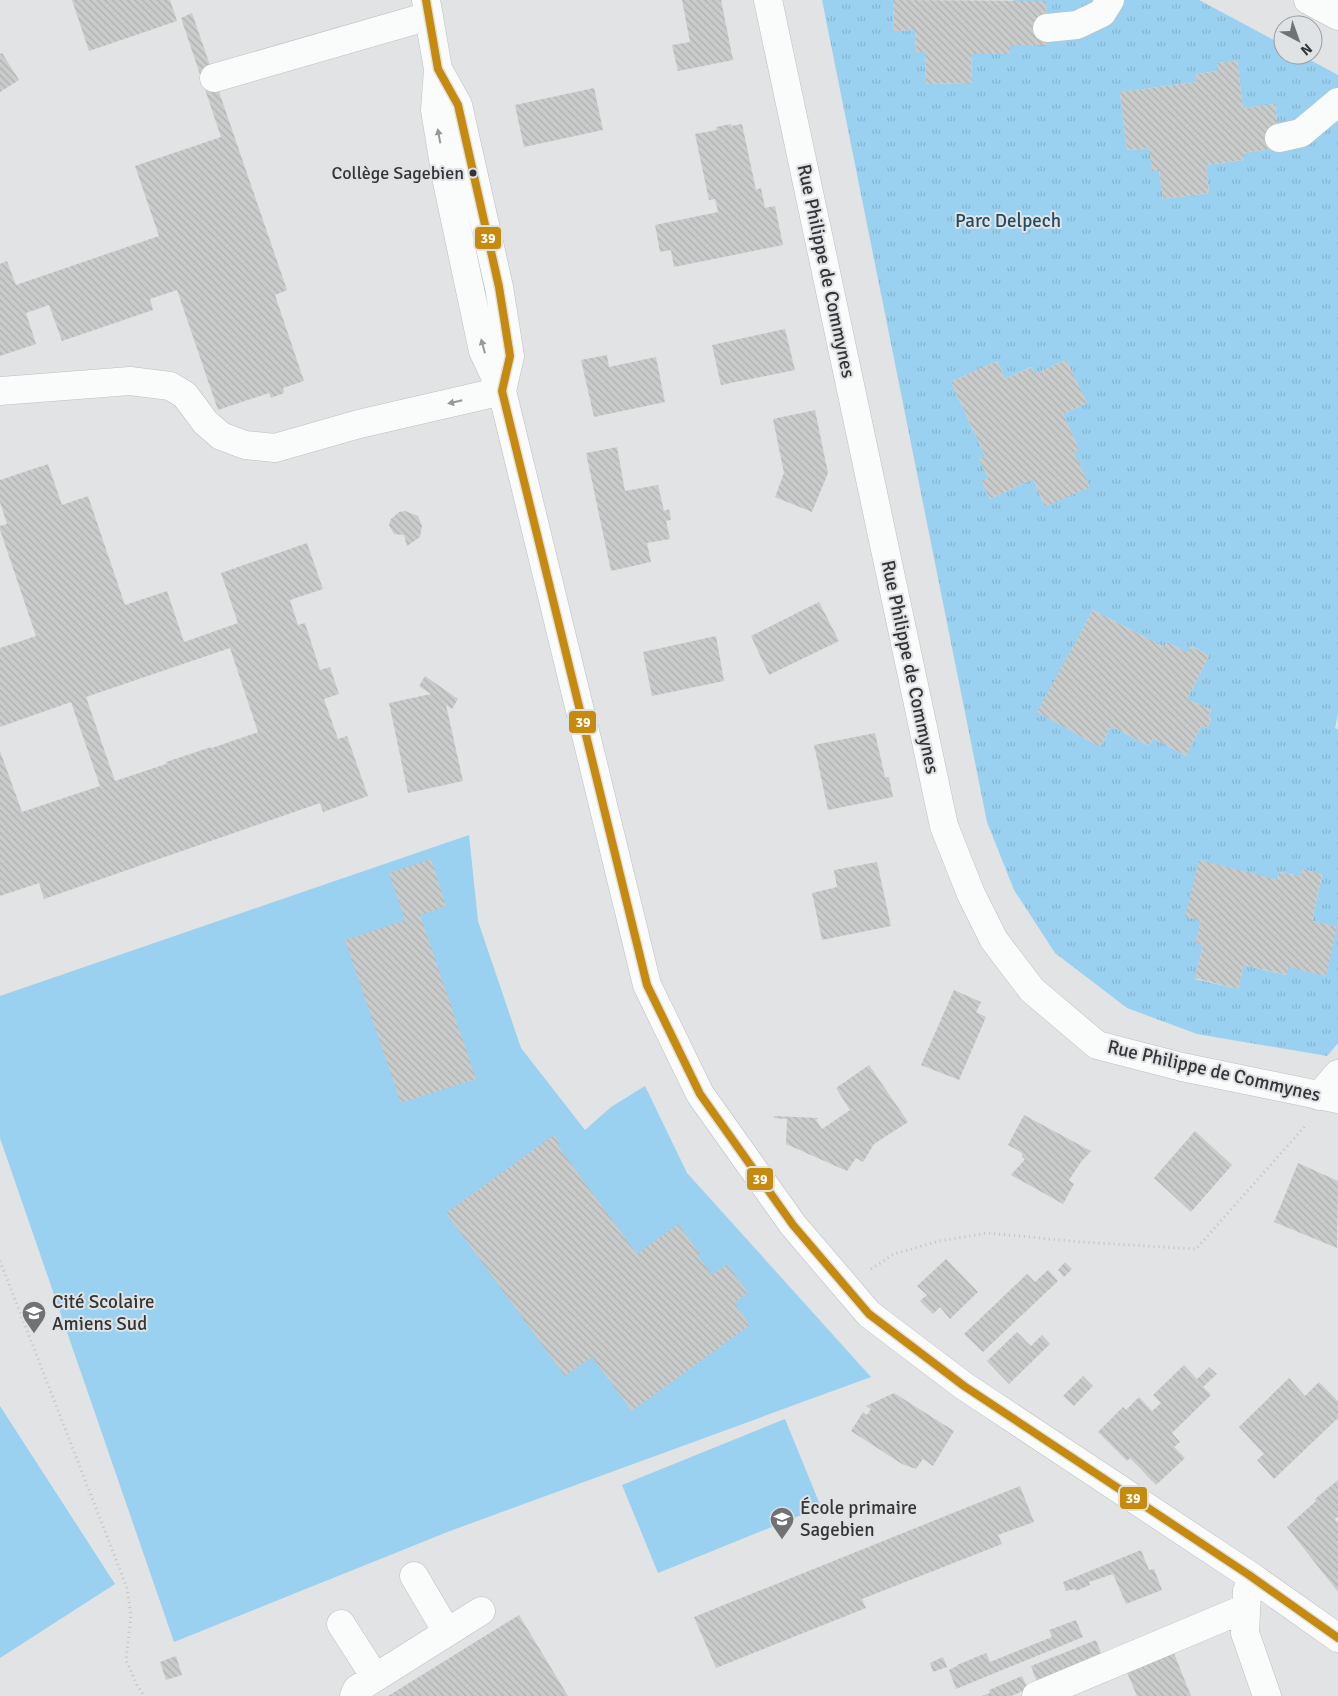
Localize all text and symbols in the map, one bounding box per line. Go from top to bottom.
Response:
north arrow [1273,15,1323,65]
text: N [1297,40,1315,59]
one-way arrow [435,128,443,144]
place label: Collège Sagebien [331,162,464,184]
street label: Rue Philippe de Commynes [792,162,860,380]
marker: Collège Sagebien [468,168,478,178]
park label: Parc Delpech [955,209,1061,233]
line badge: 39 [474,226,502,250]
text: 39 [480,230,496,247]
one-way arrow [479,339,487,354]
one-way arrow [447,398,462,406]
street label: Rue Philippe de Commynes [876,558,944,776]
line badge: 39 [568,710,597,734]
text: 39 [575,714,591,731]
street label: Rue Philippe de Commynes [1105,1035,1323,1107]
line badge: 39 [746,1167,774,1191]
text: 39 [752,1171,768,1188]
place label: Cité Scolaire Amiens Sud [52,1290,155,1336]
school or university icon: Cité Scolaire Amiens Sud [21,1300,47,1334]
line badge: 39 [1119,1486,1148,1510]
text: 39 [1125,1490,1141,1507]
place label: École primaire Sagebien [800,1496,917,1542]
school or university icon: École primaire Sagebien [769,1506,795,1540]

